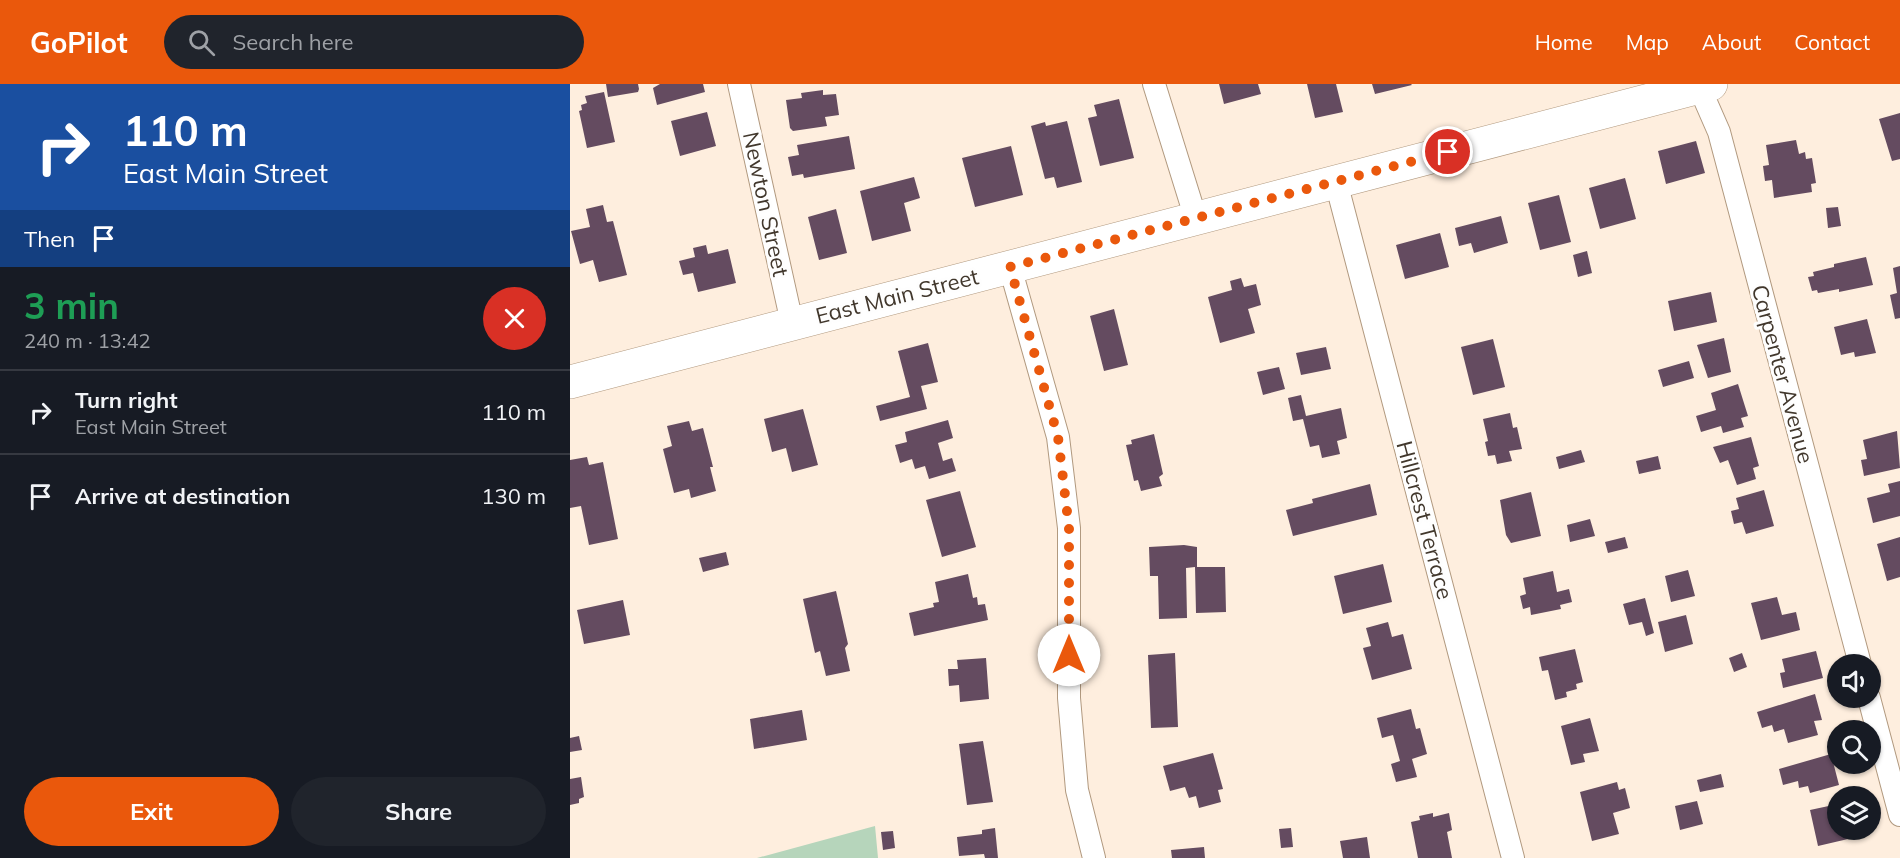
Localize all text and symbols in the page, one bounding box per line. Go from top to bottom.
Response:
search box [164,15,584,69]
text: GoPilot [30,25,128,60]
icon: search [185,26,218,59]
text: Search here [233,28,354,56]
text: Home [1535,29,1593,55]
text: Map [1626,29,1669,55]
text: About [1702,29,1761,55]
text: Contact [1794,29,1870,55]
text: 110 m [123,104,248,157]
icon: right [24,108,102,186]
pin [1422,126,1473,177]
street label: Newton Street [737,129,795,279]
icon: arrive [1431,135,1464,168]
text: East Main Street [123,156,328,190]
icon: arrive [87,222,120,255]
text: Then [24,225,75,253]
street label: East Main Street [813,262,982,330]
street label: Carpenter Avenue [1746,282,1820,466]
text: 3 min [24,283,119,328]
button: close [483,287,546,350]
text: 240 m · 13:42 [24,328,150,353]
text: Turn right [75,386,178,414]
icon: right [24,396,57,429]
text: 110 m [481,398,546,426]
text: East Main Street [75,414,227,439]
street label: Hillcrest Terrace [1390,438,1460,602]
icon: arrive [24,480,57,513]
text: Arrive at destination [75,482,290,510]
text: 130 m [481,482,546,510]
position arrow [1037,623,1101,687]
map controls [1827,654,1881,840]
button: sound [1827,654,1881,708]
button: search [1827,720,1881,774]
button: Exit [24,777,279,846]
button: Share [291,777,546,846]
button: layers [1827,786,1881,840]

